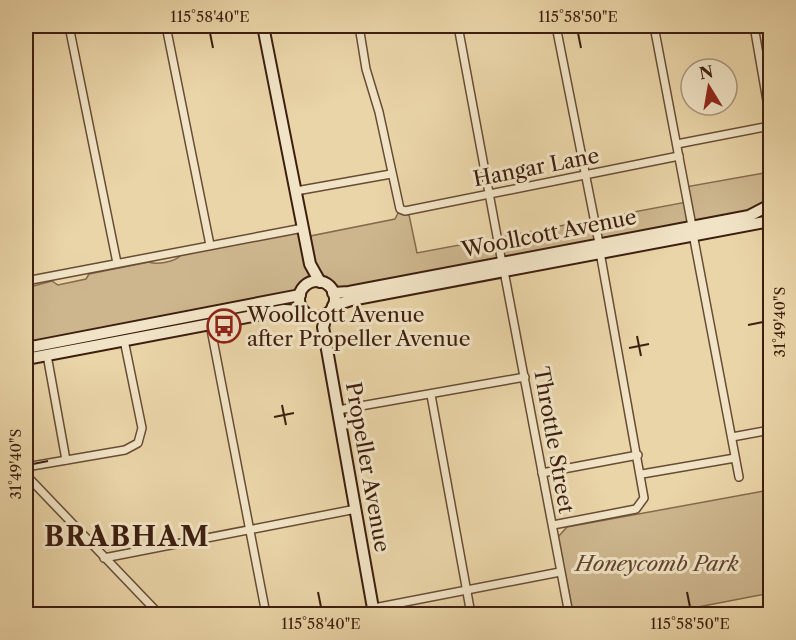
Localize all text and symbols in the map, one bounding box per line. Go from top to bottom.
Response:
text: 115°58'40"E [170,7,250,26]
text: 115°58'50"E [538,7,618,26]
north arrow [679,57,739,117]
text: N [697,61,715,83]
street label: Hangar Lane [471,143,601,191]
street label: Woollcott Avenue [458,204,639,262]
text: 31°49'40"S [770,286,789,358]
place label: Woollcott Avenue after Propeller Avenue [246,302,470,351]
bus stop icon: Woollcott Avenue after Propeller Avenue [206,308,242,344]
street label: Throttle Street [529,365,579,516]
street label: Propeller Avenue [341,380,395,554]
text: 31°49'40"S [6,428,25,500]
district label: BRABHAM [44,520,210,553]
park label: Honeycomb Park [573,551,739,576]
text: 115°58'40"E [281,614,361,633]
text: 115°58'50"E [650,614,730,633]

